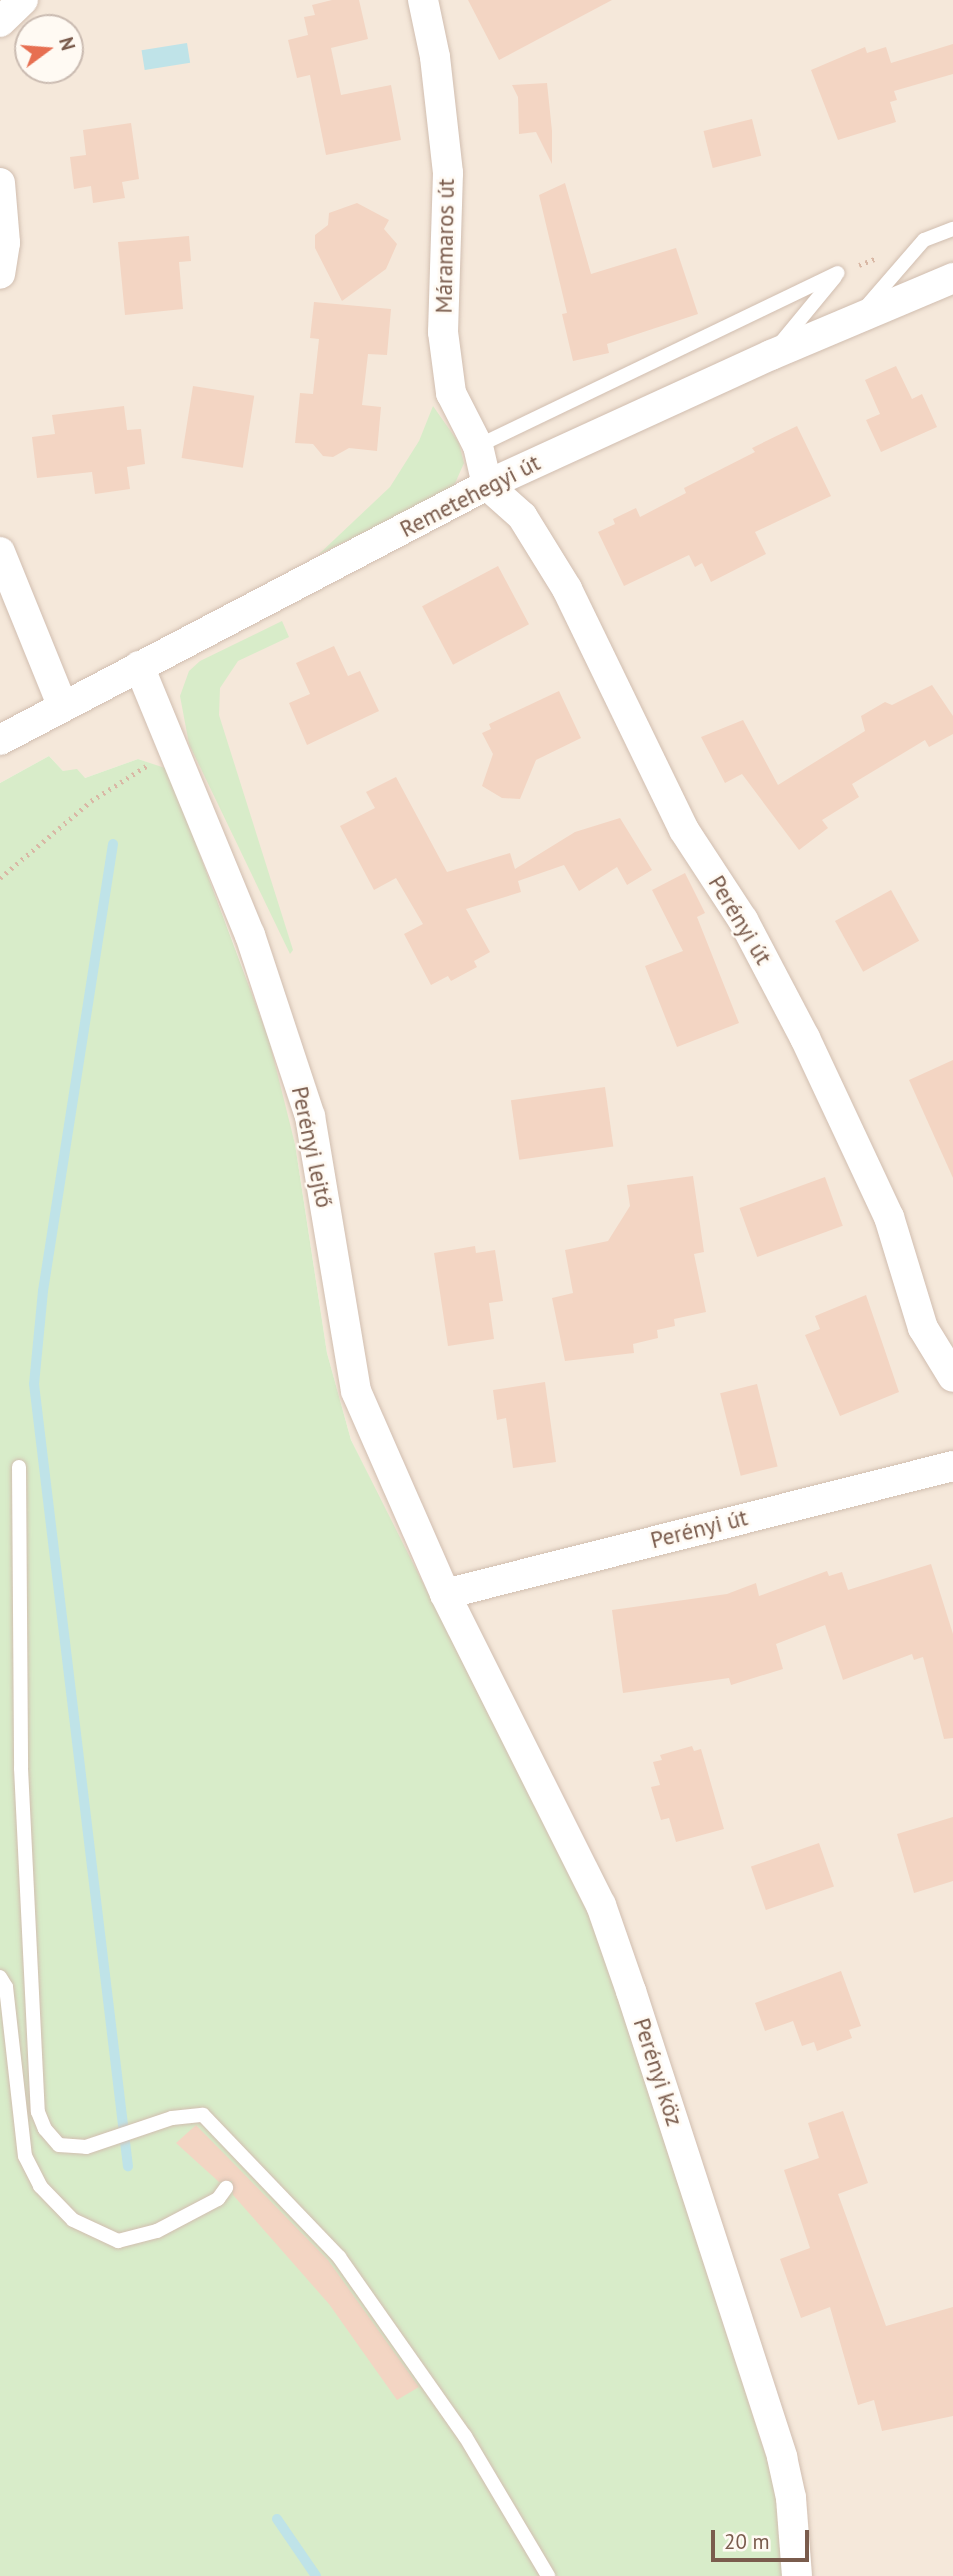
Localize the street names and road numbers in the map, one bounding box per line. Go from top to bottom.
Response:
street label: Máramaros út [430,178,460,314]
street label: Remetehegyi út [395,449,545,543]
street label: Perényi út [703,870,777,970]
street label: Perényi lejtő [286,1084,338,1210]
street label: Perényi út [648,1504,750,1554]
street label: Perényi köz [628,2015,688,2129]

